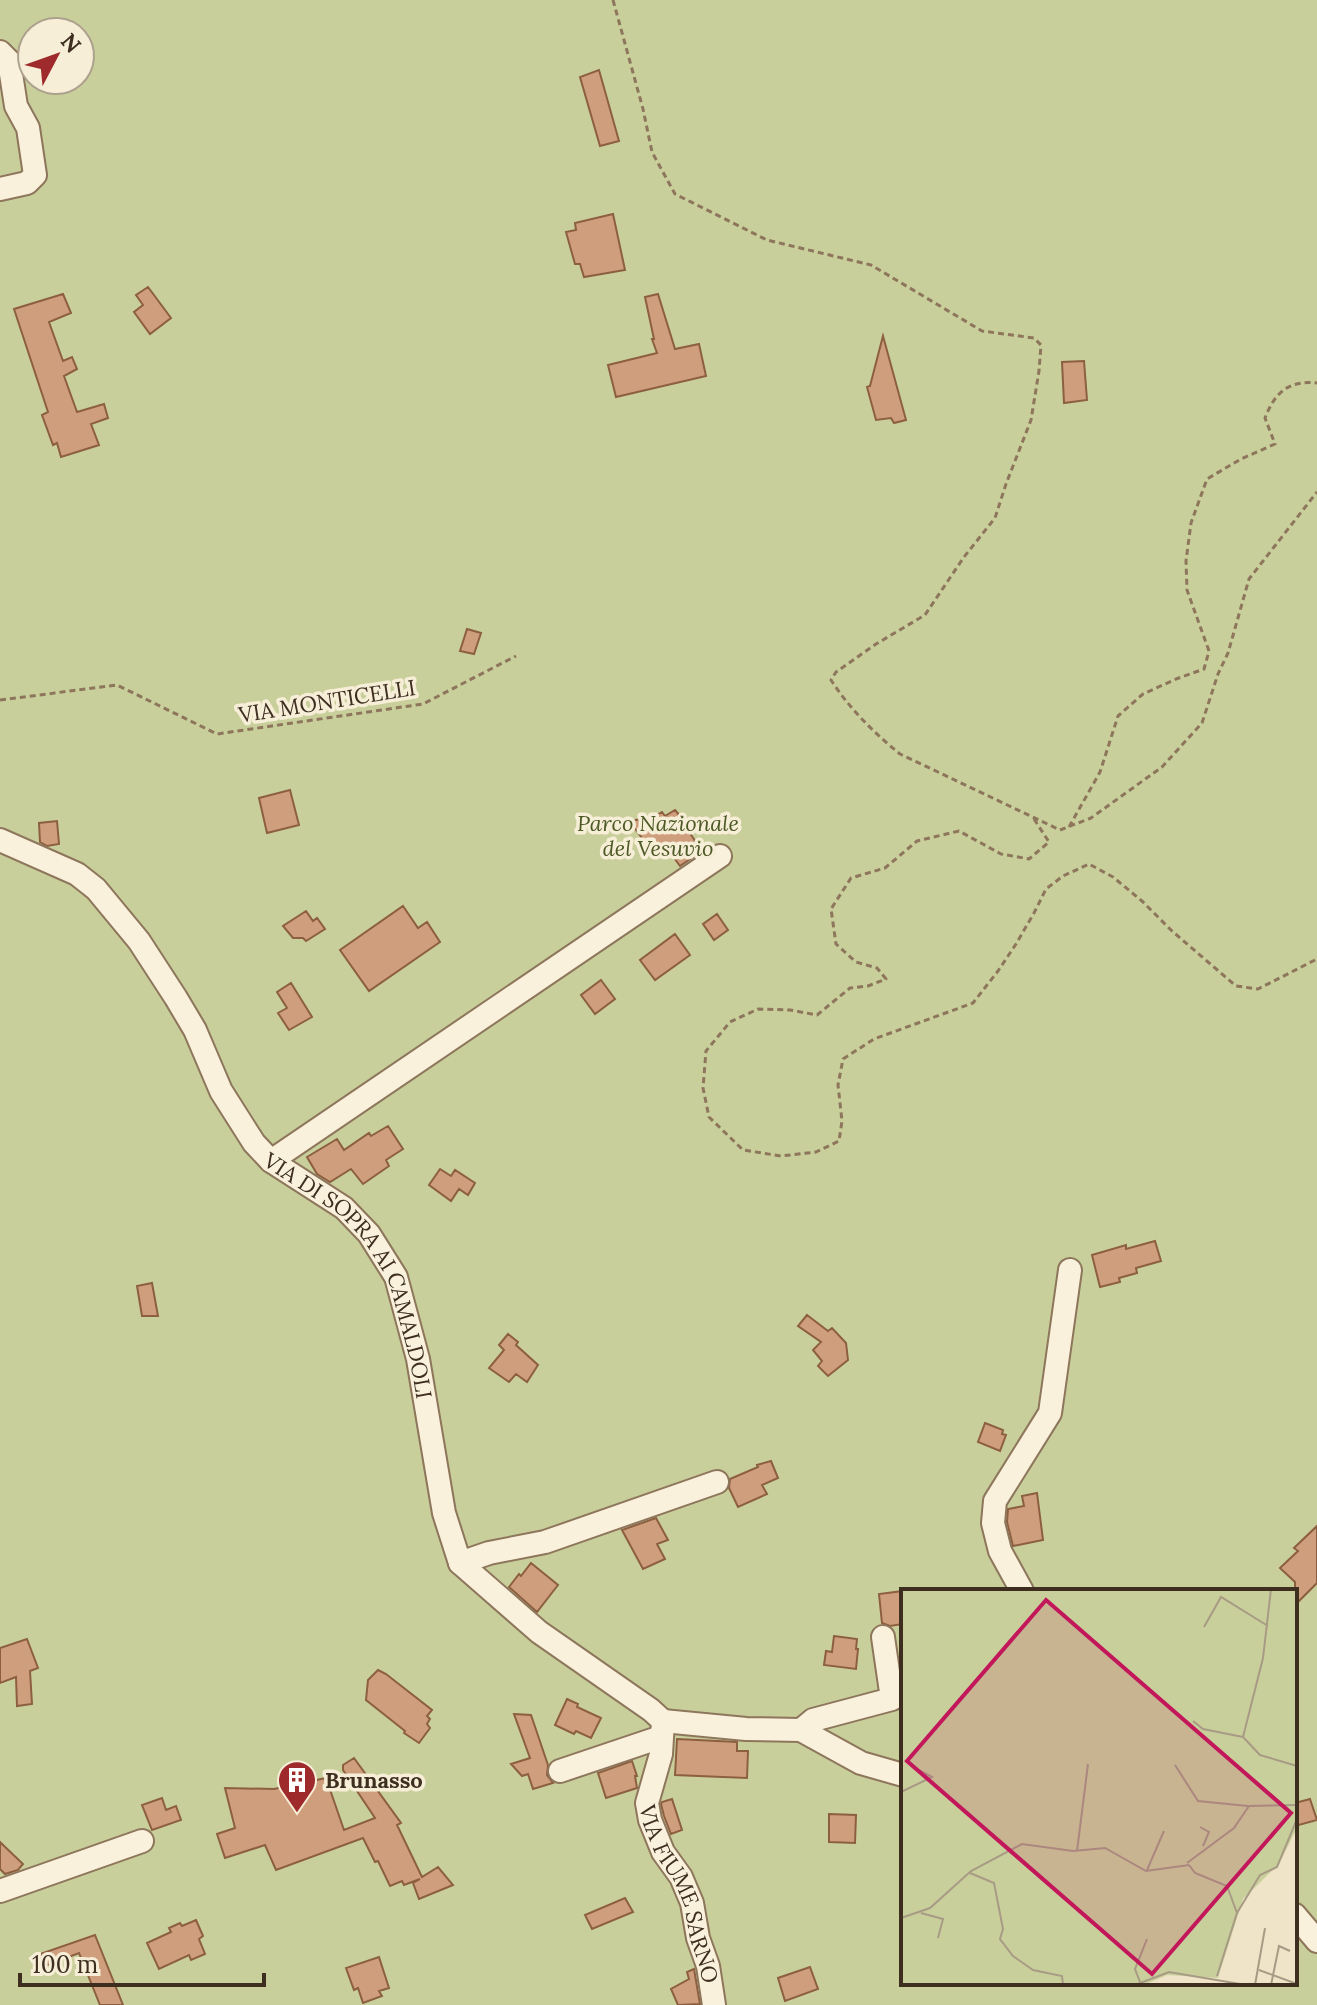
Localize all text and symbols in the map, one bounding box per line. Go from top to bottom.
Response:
north arrow [16,16,96,96]
text: N [55,27,87,58]
street label: VIA MONTICELLI [236,673,417,729]
park label: Parco Nazionale del Vesuvio [577,809,739,862]
street label: VIA DI SOPRA AI CAMALDOLI [258,1145,438,1401]
inset map [901,1589,1297,1985]
building icon: Brunasso [276,1759,318,1814]
place label: Brunasso [325,1766,423,1794]
street label: VIA FIUME SARNO [633,1801,724,1985]
scale bar [20,1937,264,1987]
text: 100 m [32,1949,98,1980]

